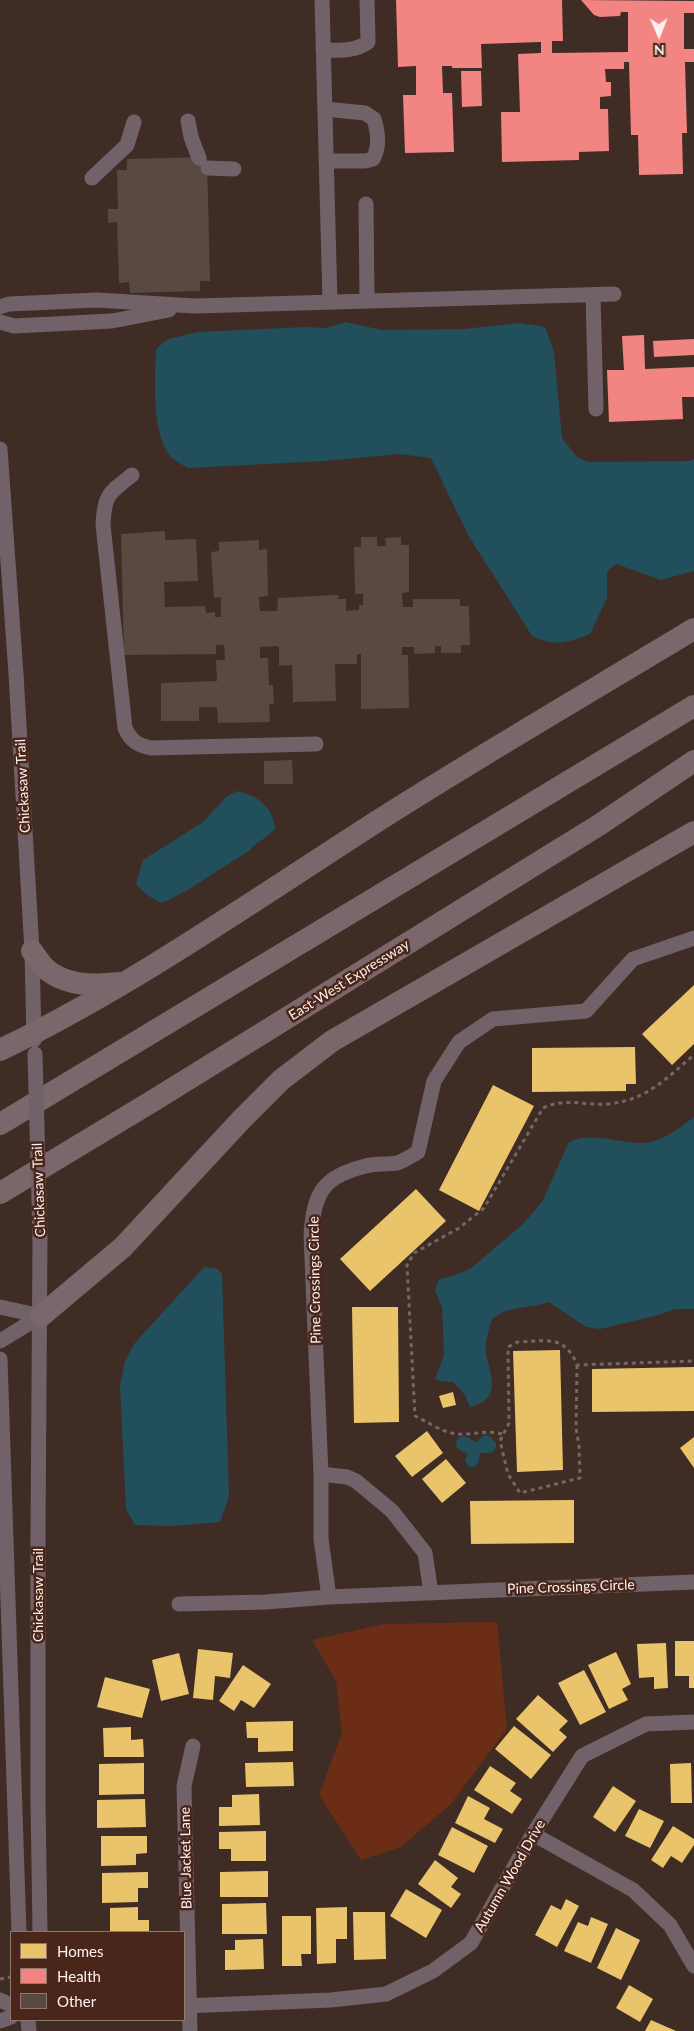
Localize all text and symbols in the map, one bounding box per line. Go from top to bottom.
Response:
north arrow [634,10,684,60]
text: N [654,42,665,59]
street label: Chickasaw Trail [12,739,34,833]
street label: East-West Expressway [286,936,412,1024]
street label: Chickasaw Trail [29,1143,49,1237]
street label: Pine Crossings Circle [305,1216,325,1344]
street label: Chickasaw Trail [30,1548,46,1642]
street label: Pine Crossings Circle [507,1576,635,1598]
street label: Blue Jacket Lane [177,1807,195,1909]
street label: Autumn Wood Drive [471,1817,549,1935]
legend [10,1931,185,2021]
text: Homes [57,1942,103,1960]
text: Health [57,1967,101,1985]
text: Other [57,1992,96,2010]

